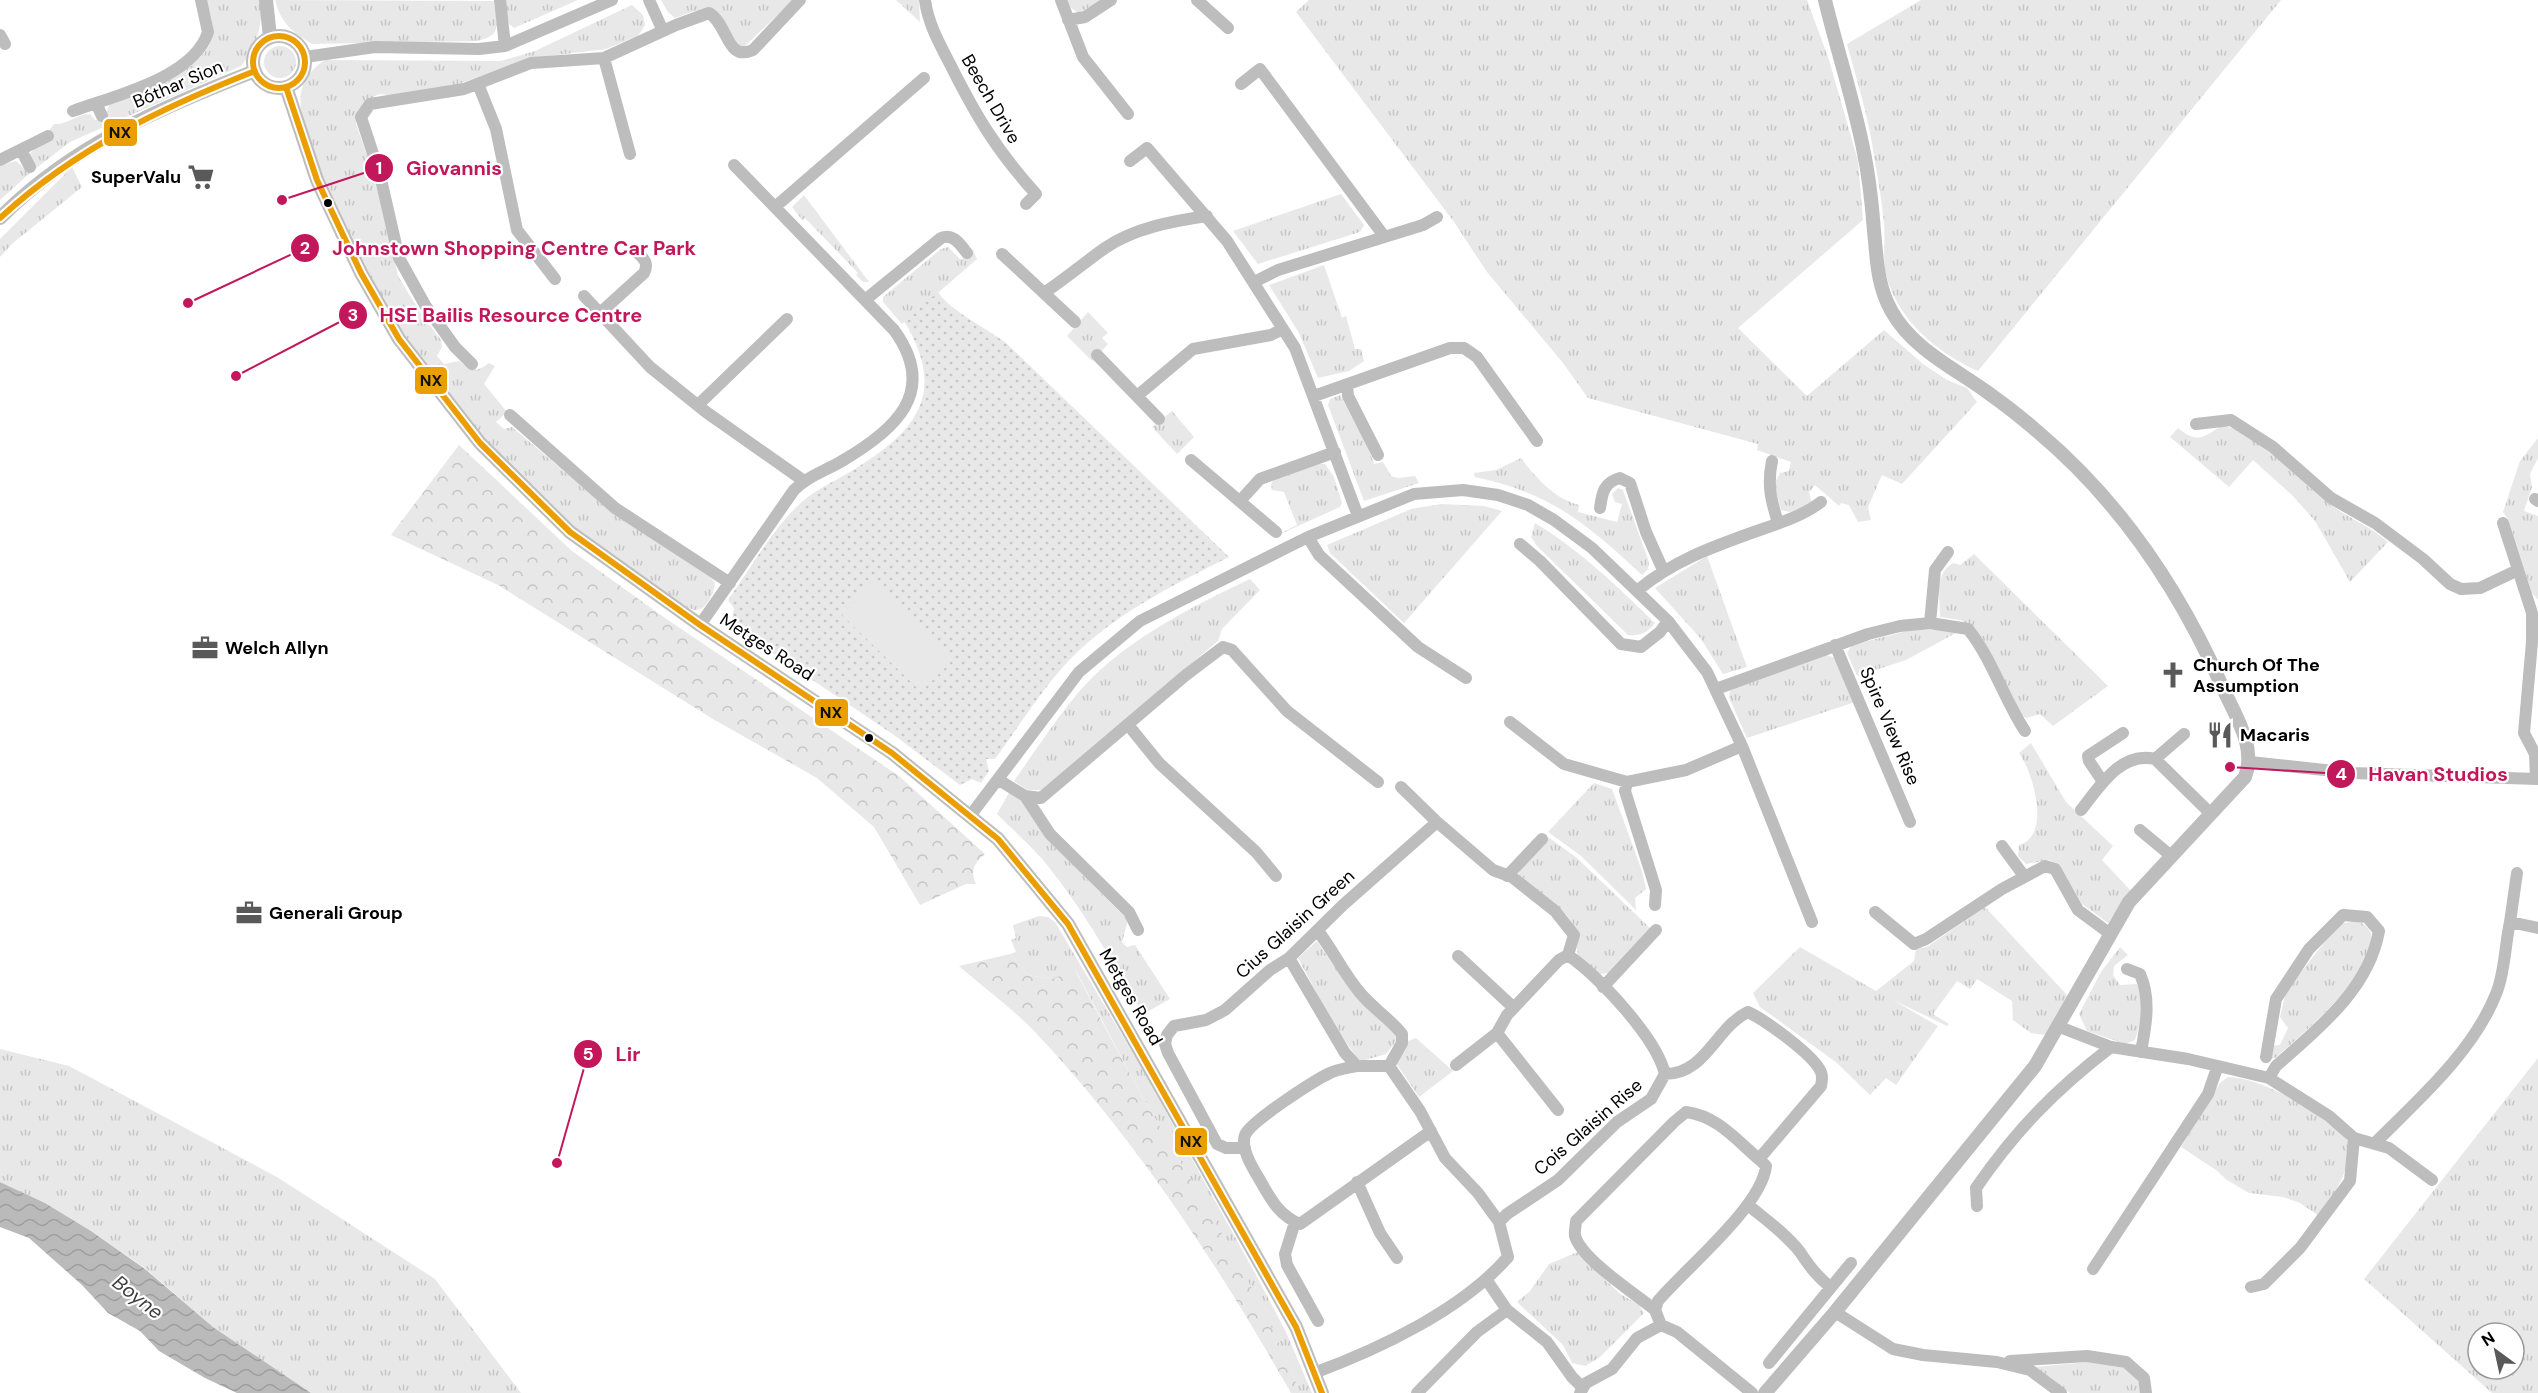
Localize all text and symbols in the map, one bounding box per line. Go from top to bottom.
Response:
street label: Beech Drive [956,50,1026,148]
street label: Bóthar Sion [129,54,227,114]
line badge: NX [103,118,138,147]
text: NX [109,122,131,143]
callout: Giovannis [364,149,514,187]
text: Giovannis [406,155,502,181]
text: 1 [376,156,382,180]
supermarket icon: SuperValu [186,162,216,192]
place label: SuperValu [91,165,181,189]
unlabelled marker [322,197,334,209]
callout: Johnstown Shopping Centre Car Park [290,229,708,267]
text: Johnstown Shopping Centre Car Park [332,235,696,261]
text: 2 [300,236,310,260]
callout: HSE Bailis Resource Centre [338,296,654,334]
text: HSE Bailis Resource Centre [380,302,642,328]
text: 3 [348,303,358,327]
line badge: NX [414,366,448,395]
text: NX [420,370,442,391]
street label: Metges Road [715,608,819,686]
office icon: Welch Allyn [190,633,220,663]
place label: Welch Allyn [225,636,329,660]
place label: Church Of The Assumption [2193,653,2320,698]
church icon: Church Of The Assumption [2158,660,2188,690]
street label: Spire View Rise [1854,663,1926,789]
line badge: NX [814,698,849,727]
text: NX [820,702,842,723]
restaurant icon: Macaris [2205,720,2235,750]
place label: Macaris [2240,723,2310,747]
unlabelled marker [863,732,875,744]
callout: Havan Studios [2326,755,2520,793]
text: Havan Studios [2368,761,2508,787]
text: 4 [2335,762,2347,786]
street label: Cius Glaisin Green [1230,864,1360,984]
office icon: Generali Group [234,898,264,928]
place label: Generali Group [269,901,403,925]
street label: Metges Road [1094,944,1168,1050]
callout: Lir [573,1035,652,1073]
text: Lir [616,1041,640,1067]
text: 5 [582,1042,594,1066]
street label: Cois Glaisin Rise [1529,1073,1647,1181]
line badge: NX [1174,1127,1208,1156]
text: NX [1180,1131,1202,1152]
water label: Boyne [107,1269,169,1325]
north arrow [2466,1321,2526,1381]
text: N [2477,1327,2499,1351]

